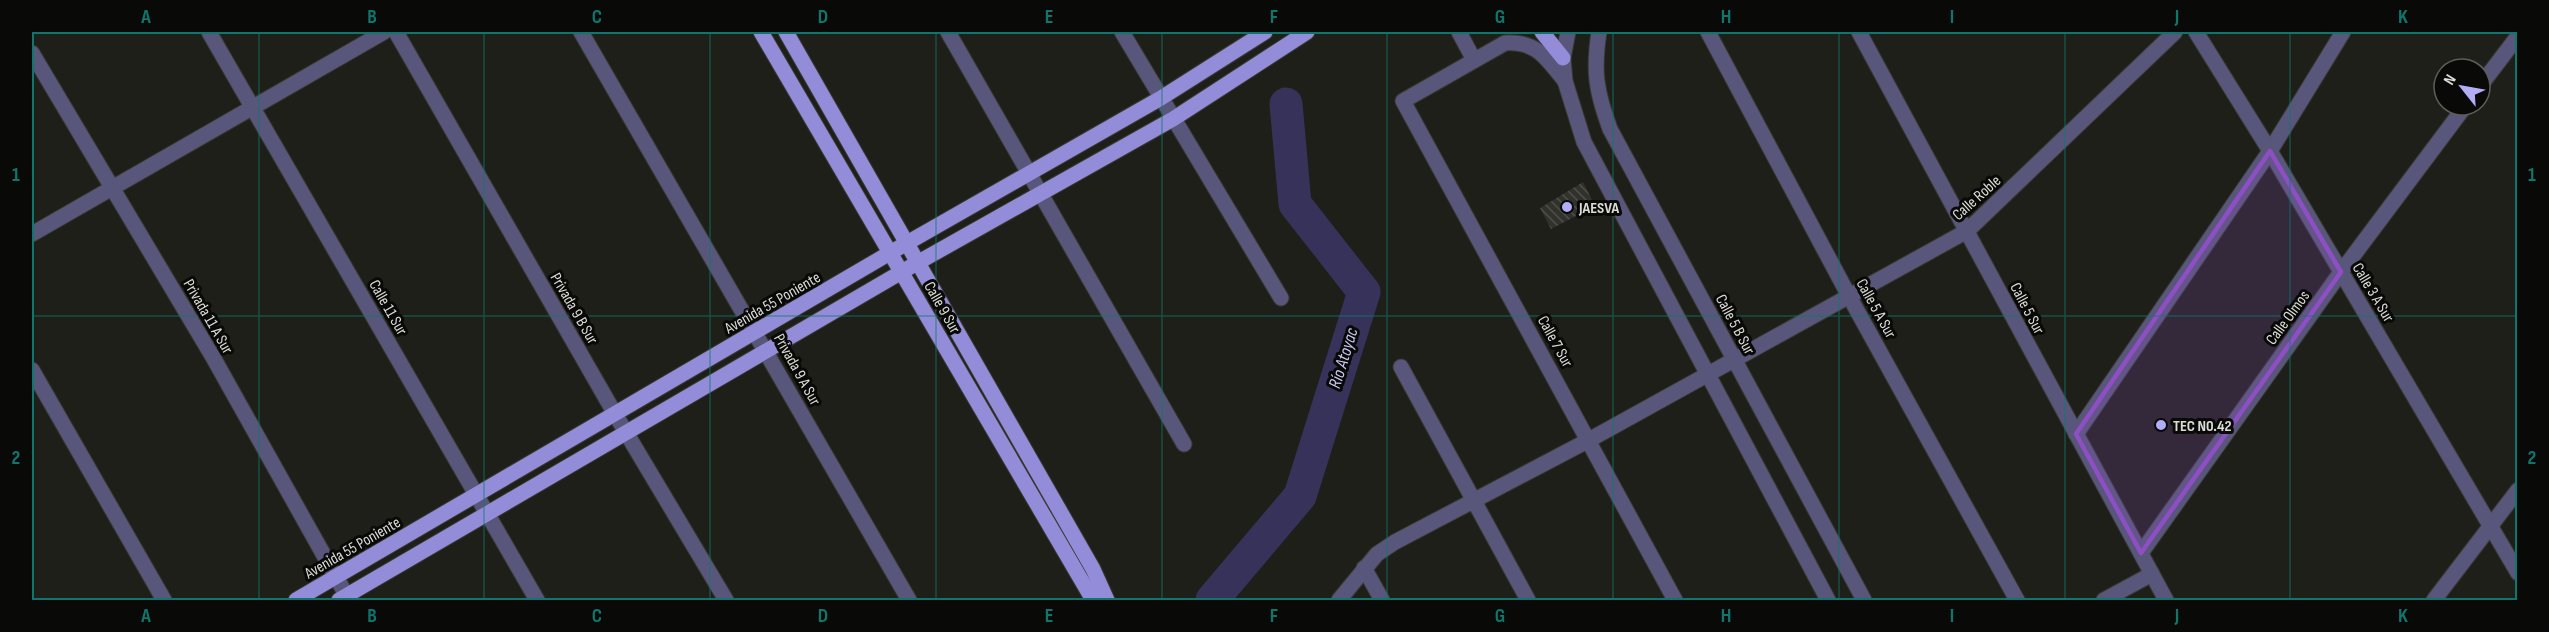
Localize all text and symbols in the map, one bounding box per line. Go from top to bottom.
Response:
text: A [140,5,151,29]
text: B [367,5,377,29]
text: C [592,5,602,29]
text: D [818,5,828,29]
text: E [1045,5,1053,29]
text: F [1270,5,1278,29]
text: G [1495,5,1505,29]
text: H [1721,5,1731,29]
text: I [1950,5,1954,29]
text: J [2174,5,2179,29]
text: K [2398,5,2408,29]
north arrow [2432,57,2492,117]
text: N [2440,71,2461,89]
text: 1 [12,163,20,187]
text: 1 [2528,163,2536,187]
street label: Calle Roble [1949,171,2005,225]
place label: JAESVA [1578,199,1620,218]
marker: JAESVA [1560,200,1574,214]
street label: Calle 3 A Sur [2348,260,2398,326]
street label: Avenida 55 Poniente [721,268,824,339]
street label: Privada 9 B Sur [546,270,602,348]
street label: Privada 11 A Sur [179,276,237,358]
street label: Calle 5 A Sur [1852,276,1900,342]
street label: Calle 11 Sur [364,277,411,339]
street label: Calle 9 Sur [919,279,964,337]
street label: Calle 5 Sur [2005,280,2048,338]
street label: Calle Olmos [2262,287,2314,349]
street label: Calle 5 B Sur [1711,291,1759,358]
street label: Calle 7 Sur [1533,313,1577,371]
water label: Río Atoyac [1324,325,1363,391]
street label: Privada 9 A Sur [769,331,824,409]
place label: TEC N0.42 [2173,417,2231,436]
marker: TEC N0.42 [2154,418,2168,432]
text: 2 [12,446,20,470]
text: 2 [2528,446,2536,470]
street label: Avenida 55 Poniente [301,513,404,584]
text: A [140,604,151,628]
text: B [367,604,377,628]
text: C [592,604,602,628]
text: D [818,604,828,628]
text: E [1045,604,1053,628]
text: F [1270,604,1278,628]
text: G [1495,604,1505,628]
text: H [1721,604,1731,628]
text: I [1950,604,1954,628]
text: J [2174,604,2179,628]
text: K [2398,604,2408,628]

